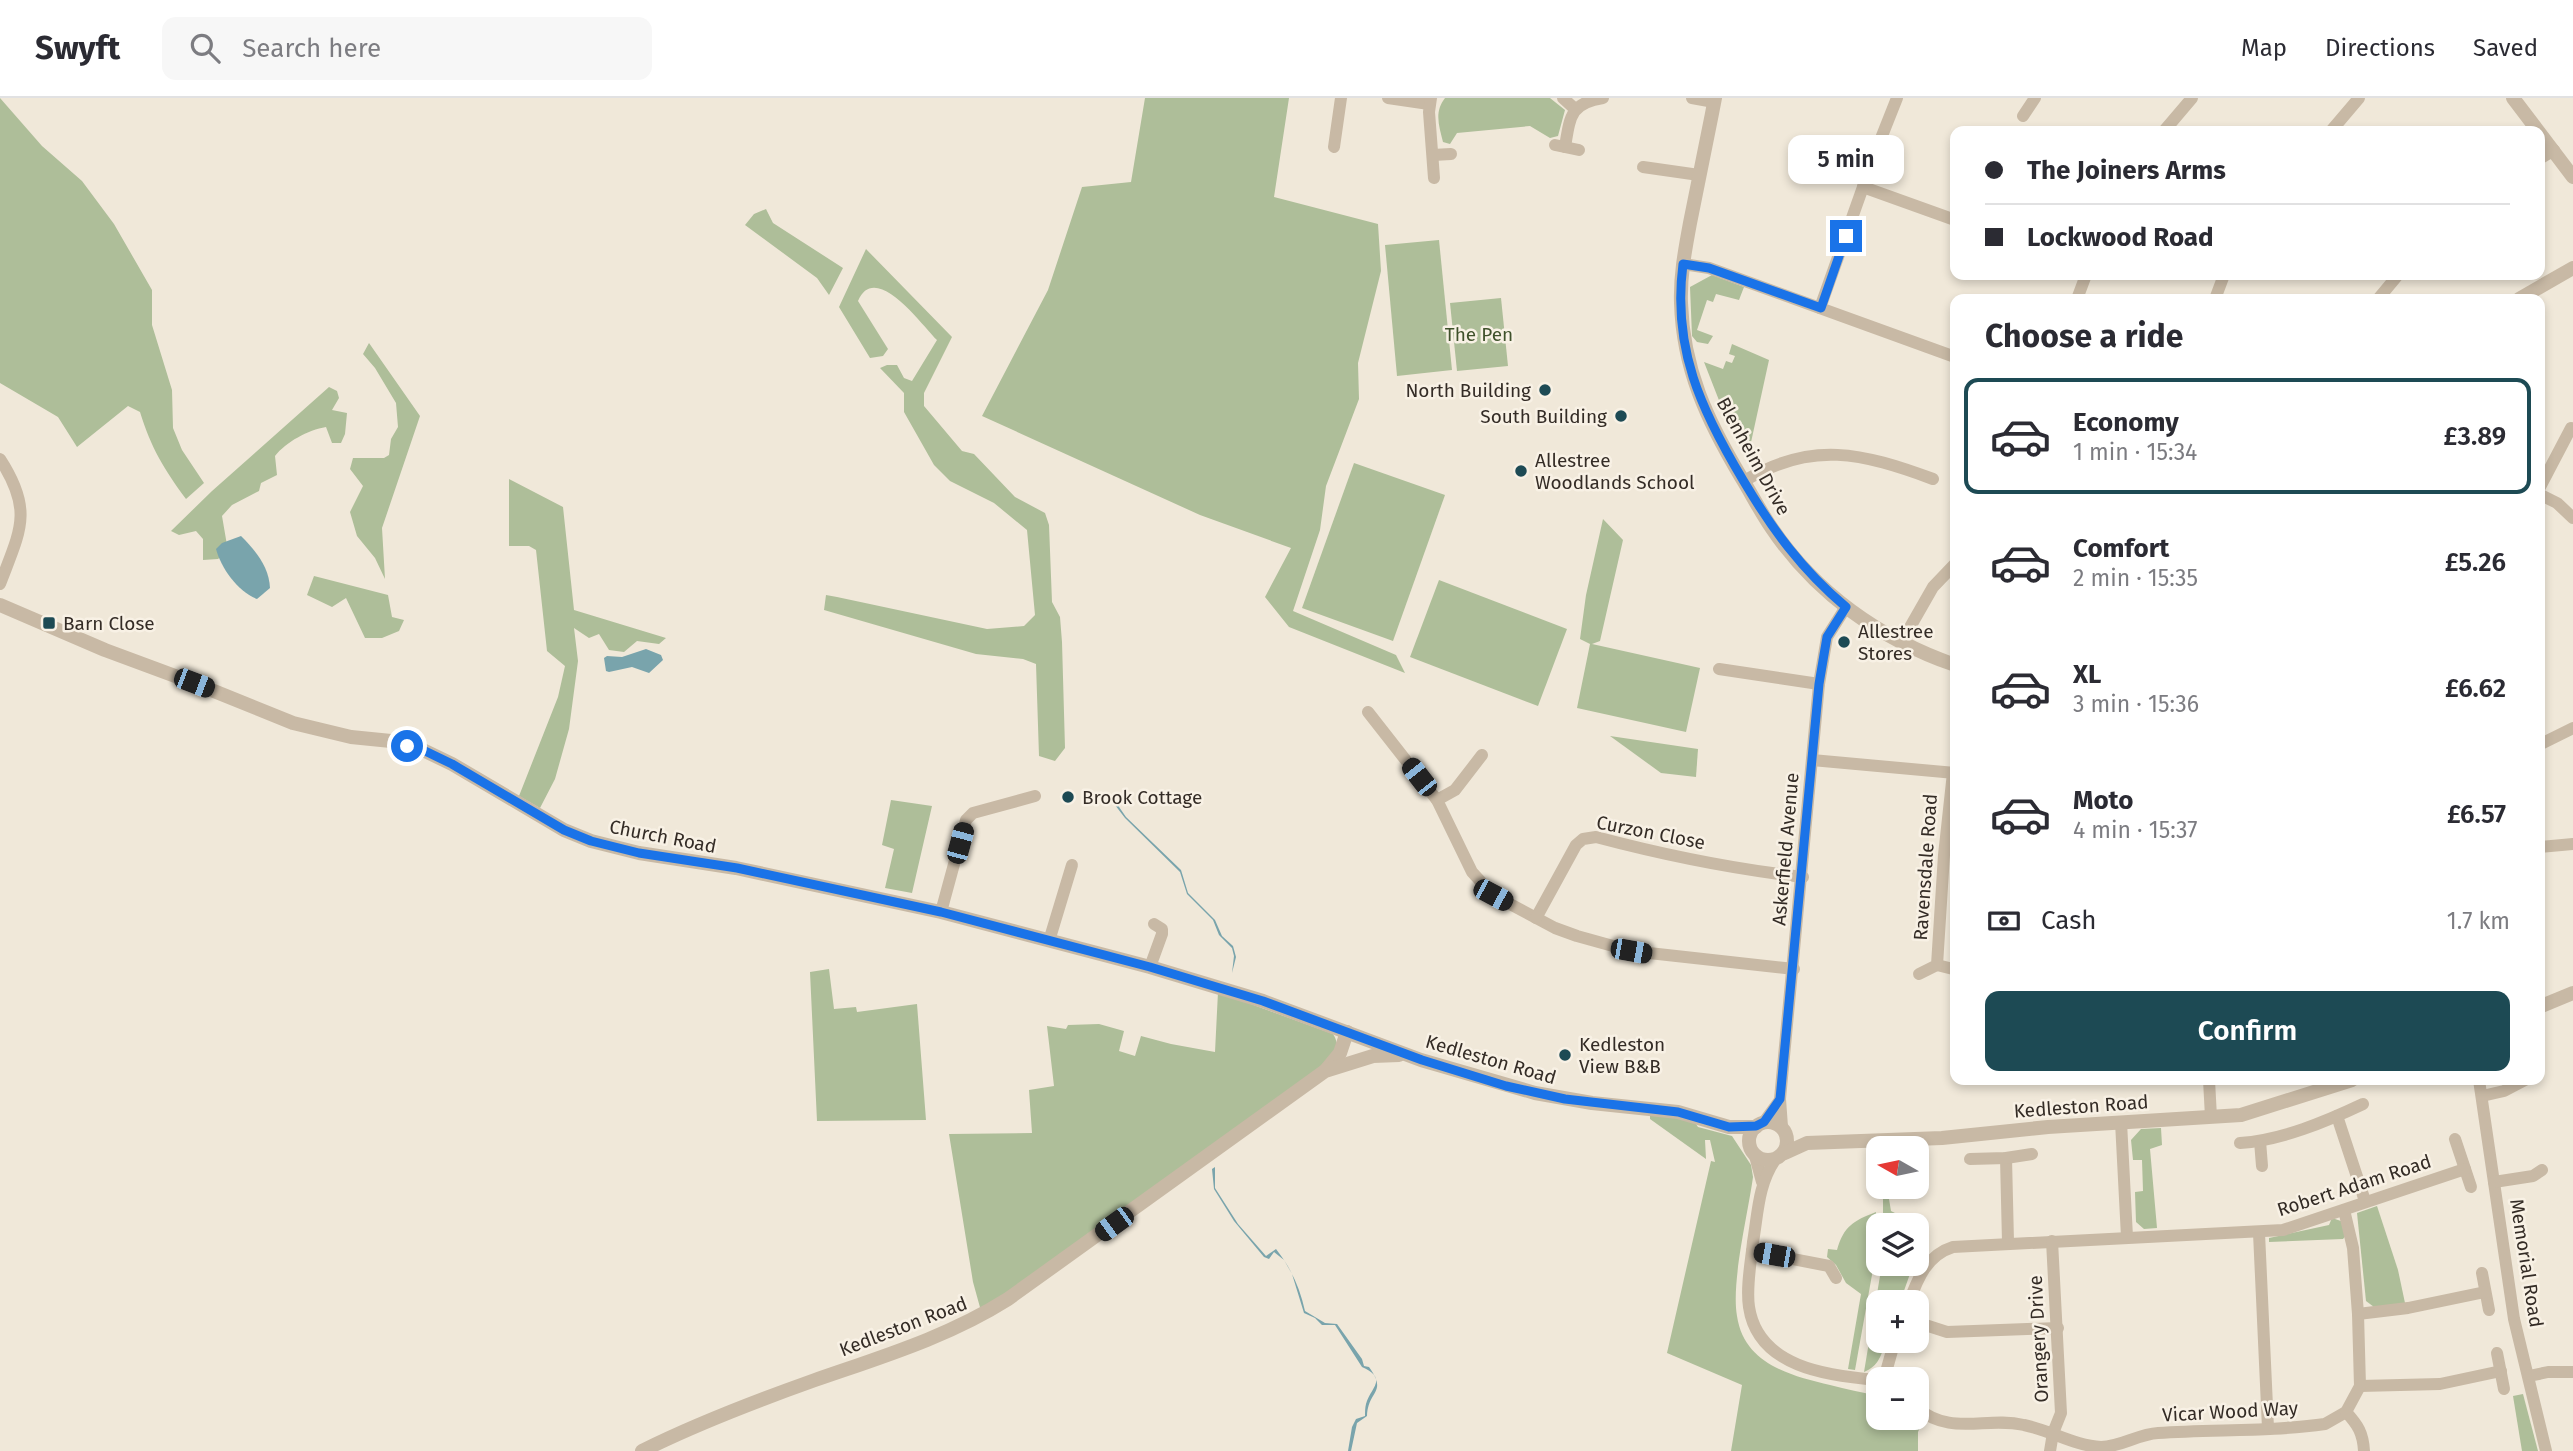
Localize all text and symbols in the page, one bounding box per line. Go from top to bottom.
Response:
search box [162,17,652,80]
text: Swyft [35,28,120,68]
icon: search [186,29,224,67]
text: Search here [242,33,381,64]
text: Map [2241,34,2287,62]
text: Directions [2325,34,2435,62]
text: Saved [2473,34,2538,62]
callout: 5 min [1788,135,1904,184]
text: 5 min [1817,145,1875,173]
text: The Joiners Arms [2027,155,2226,186]
route end [1830,220,1862,252]
text: Lockwood Road [2027,222,2214,253]
text: Choose a ride [1985,317,2183,355]
park label: The Pen [1445,323,1513,346]
place label: North Building [1405,379,1531,402]
marker: North Building [1537,382,1553,398]
street label: Blenheim Drive [1712,393,1795,519]
place label: South Building [1480,405,1607,428]
icon: car [1989,405,2052,468]
text: Economy [2073,407,2179,438]
marker: South Building [1613,408,1629,424]
text: £3.89 [2444,421,2506,452]
text: 1 min · 15:34 [2073,438,2197,466]
place label: Allestree Woodlands School [1535,449,1695,494]
marker: Allestree Woodlands School [1513,463,1529,479]
icon: car [1989,531,2052,594]
text: Comfort [2073,533,2169,564]
text: £5.26 [2445,547,2506,578]
text: 2 min · 15:35 [2073,564,2198,592]
place label: Barn Close [63,612,155,635]
marker: Barn Close [41,615,57,631]
place label: Allestree Stores [1858,620,1934,665]
marker: Allestree Stores [1836,634,1852,650]
icon: car [1989,657,2052,720]
text: XL [2073,659,2101,690]
car [171,666,218,700]
text: £6.62 [2445,673,2506,704]
text: 3 min · 15:36 [2073,690,2199,718]
route start [391,730,423,762]
car [1398,754,1441,800]
street label: Askerfield Avenue [1767,772,1804,926]
icon: car [1989,783,2052,846]
text: Moto [2073,785,2133,816]
place label: Brook Cottage [1082,786,1202,809]
marker: Brook Cottage [1060,789,1076,805]
street label: Ravensdale Road [1909,793,1942,941]
text: £6.57 [2447,799,2506,830]
street label: Curzon Close [1595,811,1707,854]
street label: Church Road [607,815,718,858]
text: 4 min · 15:37 [2073,816,2198,844]
car [945,820,976,866]
car [1470,876,1517,914]
icon: cash [1985,902,2023,940]
text: Cash [2041,905,2097,936]
text: 1.7 km [2447,907,2510,935]
car [1609,937,1654,965]
button: Confirm [1985,991,2510,1071]
street label: Kedleston Road [1423,1030,1559,1089]
place label: Kedleston View B&B [1579,1033,1665,1078]
marker: Kedleston View B&B [1557,1047,1573,1063]
street label: Kedleston Road [2013,1090,2149,1123]
north arrow [1866,1136,1928,1199]
map controls [1866,1136,1929,1430]
street label: Robert Adam Road [2274,1150,2434,1221]
street label: Memorial Road [2505,1197,2548,1329]
car [1091,1203,1138,1245]
button: layers [1866,1213,1929,1276]
car [1752,1241,1797,1269]
street label: Orangery Drive [2024,1275,2053,1403]
button: + [1866,1290,1929,1353]
street label: Kedleston Road [836,1292,970,1361]
button: − [1866,1367,1929,1430]
street label: Vicar Wood Way [2161,1396,2299,1427]

